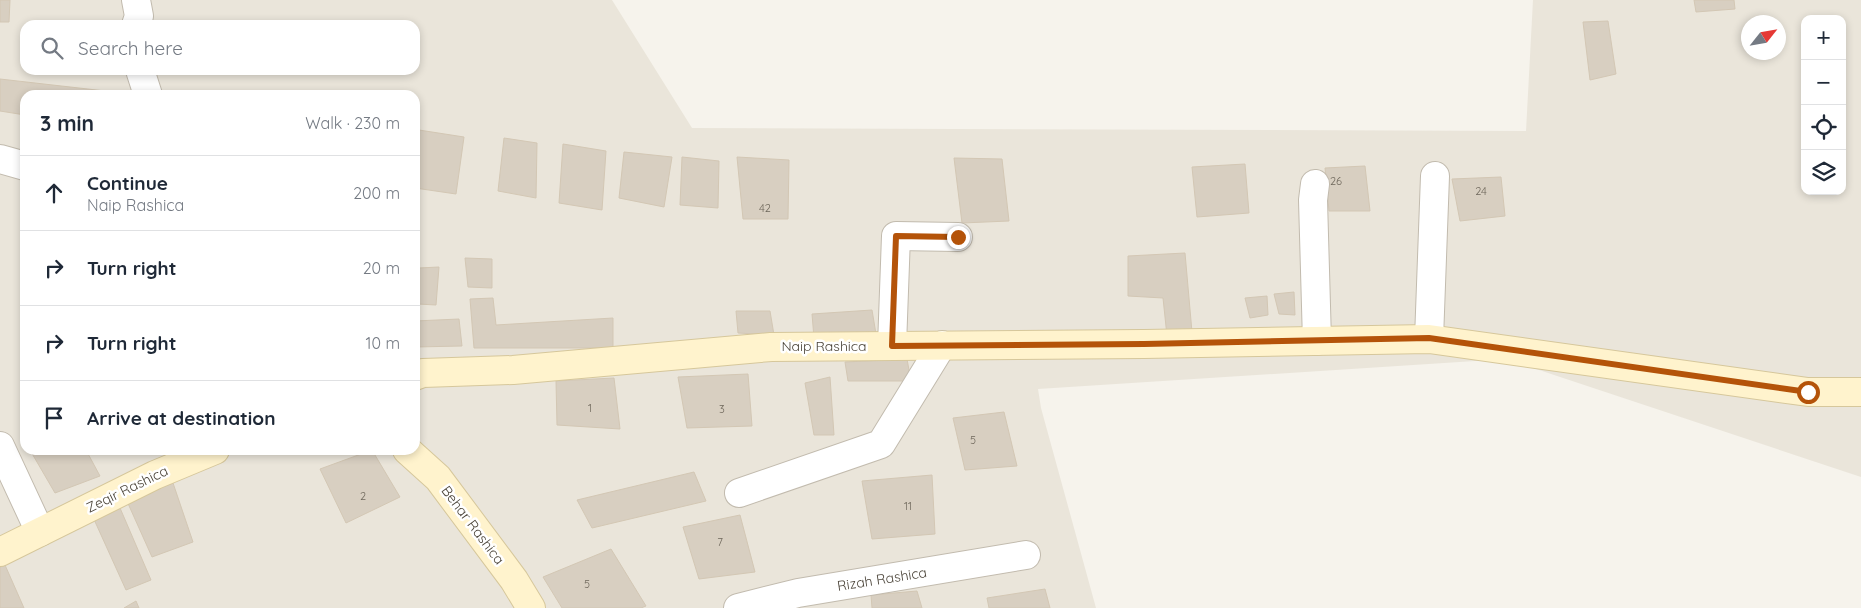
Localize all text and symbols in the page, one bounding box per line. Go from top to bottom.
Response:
north arrow [1741,15,1786,60]
map controls [1801,15,1846,195]
button: + [1801,15,1846,60]
search box [20,20,420,75]
icon: search [38,34,66,62]
text: Search here [78,36,183,60]
button: − [1801,60,1846,105]
button: locate [1801,105,1846,150]
text: 3 min [40,110,94,136]
text: Walk · 230 m [305,113,400,133]
button: layers [1801,150,1846,195]
text: Continue [87,171,168,195]
house number: 26 [1330,174,1342,188]
icon: ahead [40,179,68,207]
text: 200 m [353,183,400,203]
house number: 24 [1475,184,1487,198]
text: Naip Rashica [87,195,184,215]
house number: 42 [759,201,771,215]
route end [947,226,970,249]
icon: right [40,254,68,282]
text: Turn right [87,256,176,280]
text: 20 m [363,258,400,278]
icon: right [40,329,68,357]
text: Turn right [87,331,176,355]
text: 10 m [366,333,400,353]
street label: Naip Rashica [781,337,867,355]
route start [1797,381,1820,404]
house number: 1 [588,401,592,415]
house number: 3 [719,402,725,416]
icon: arrive [40,404,68,432]
text: Arrive at destination [87,406,276,430]
house number: 5 [970,433,976,447]
street label: Zeqir Rashica [83,461,171,517]
street label: Behar Rashica [438,482,508,568]
house number: 2 [360,489,366,503]
house number: 11 [904,499,912,513]
house number: 7 [717,535,723,549]
street label: Rizah Rashica [836,563,928,595]
house number: 5 [584,577,590,591]

